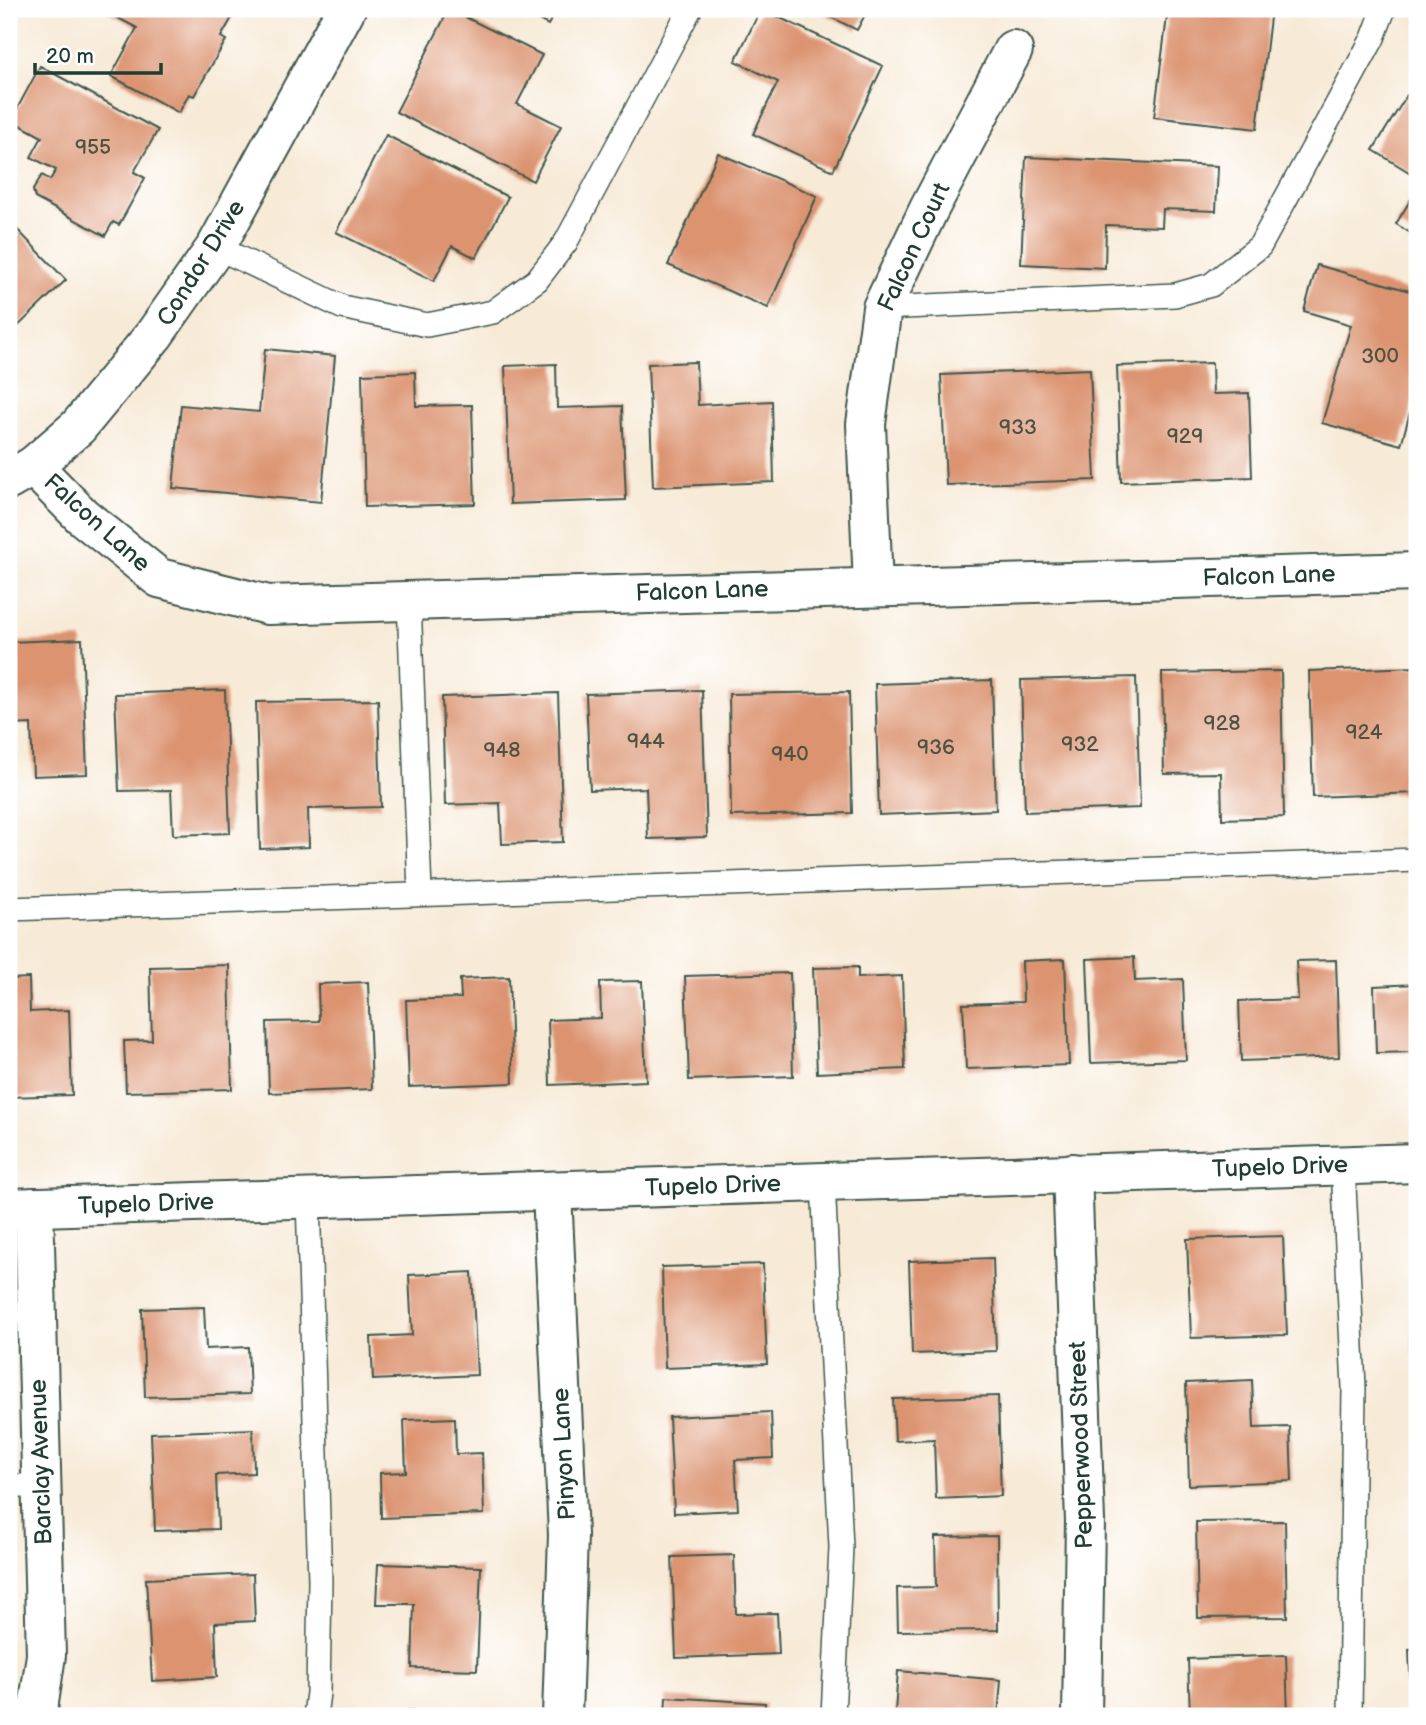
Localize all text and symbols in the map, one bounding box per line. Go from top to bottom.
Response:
scale bar [35,32,161,76]
text: 20 m [46,44,94,69]
house number: 955 [75,135,111,160]
street label: Falcon Court [872,177,957,316]
street label: Condor Drive [151,195,251,331]
house number: 300 [1361,344,1399,369]
house number: 933 [999,415,1037,440]
house number: 929 [1167,424,1203,449]
street label: Falcon Lane [38,468,156,578]
street label: Falcon Lane [1202,559,1336,593]
street label: Falcon Lane [635,574,769,608]
house number: 928 [1204,711,1240,736]
house number: 924 [1345,720,1383,745]
house number: 944 [627,729,665,754]
house number: 932 [1061,732,1099,757]
house number: 936 [917,735,955,760]
house number: 948 [483,738,521,763]
house number: 940 [771,742,809,767]
street label: Tupelo Drive [1212,1150,1348,1184]
street label: Tupelo Drive [645,1169,781,1203]
street label: Tupelo Drive [78,1187,214,1221]
street label: Pepperwood Street [1063,1340,1099,1549]
street label: Barclay Avenue [24,1379,58,1545]
street label: Pinyon Lane [546,1387,582,1521]

